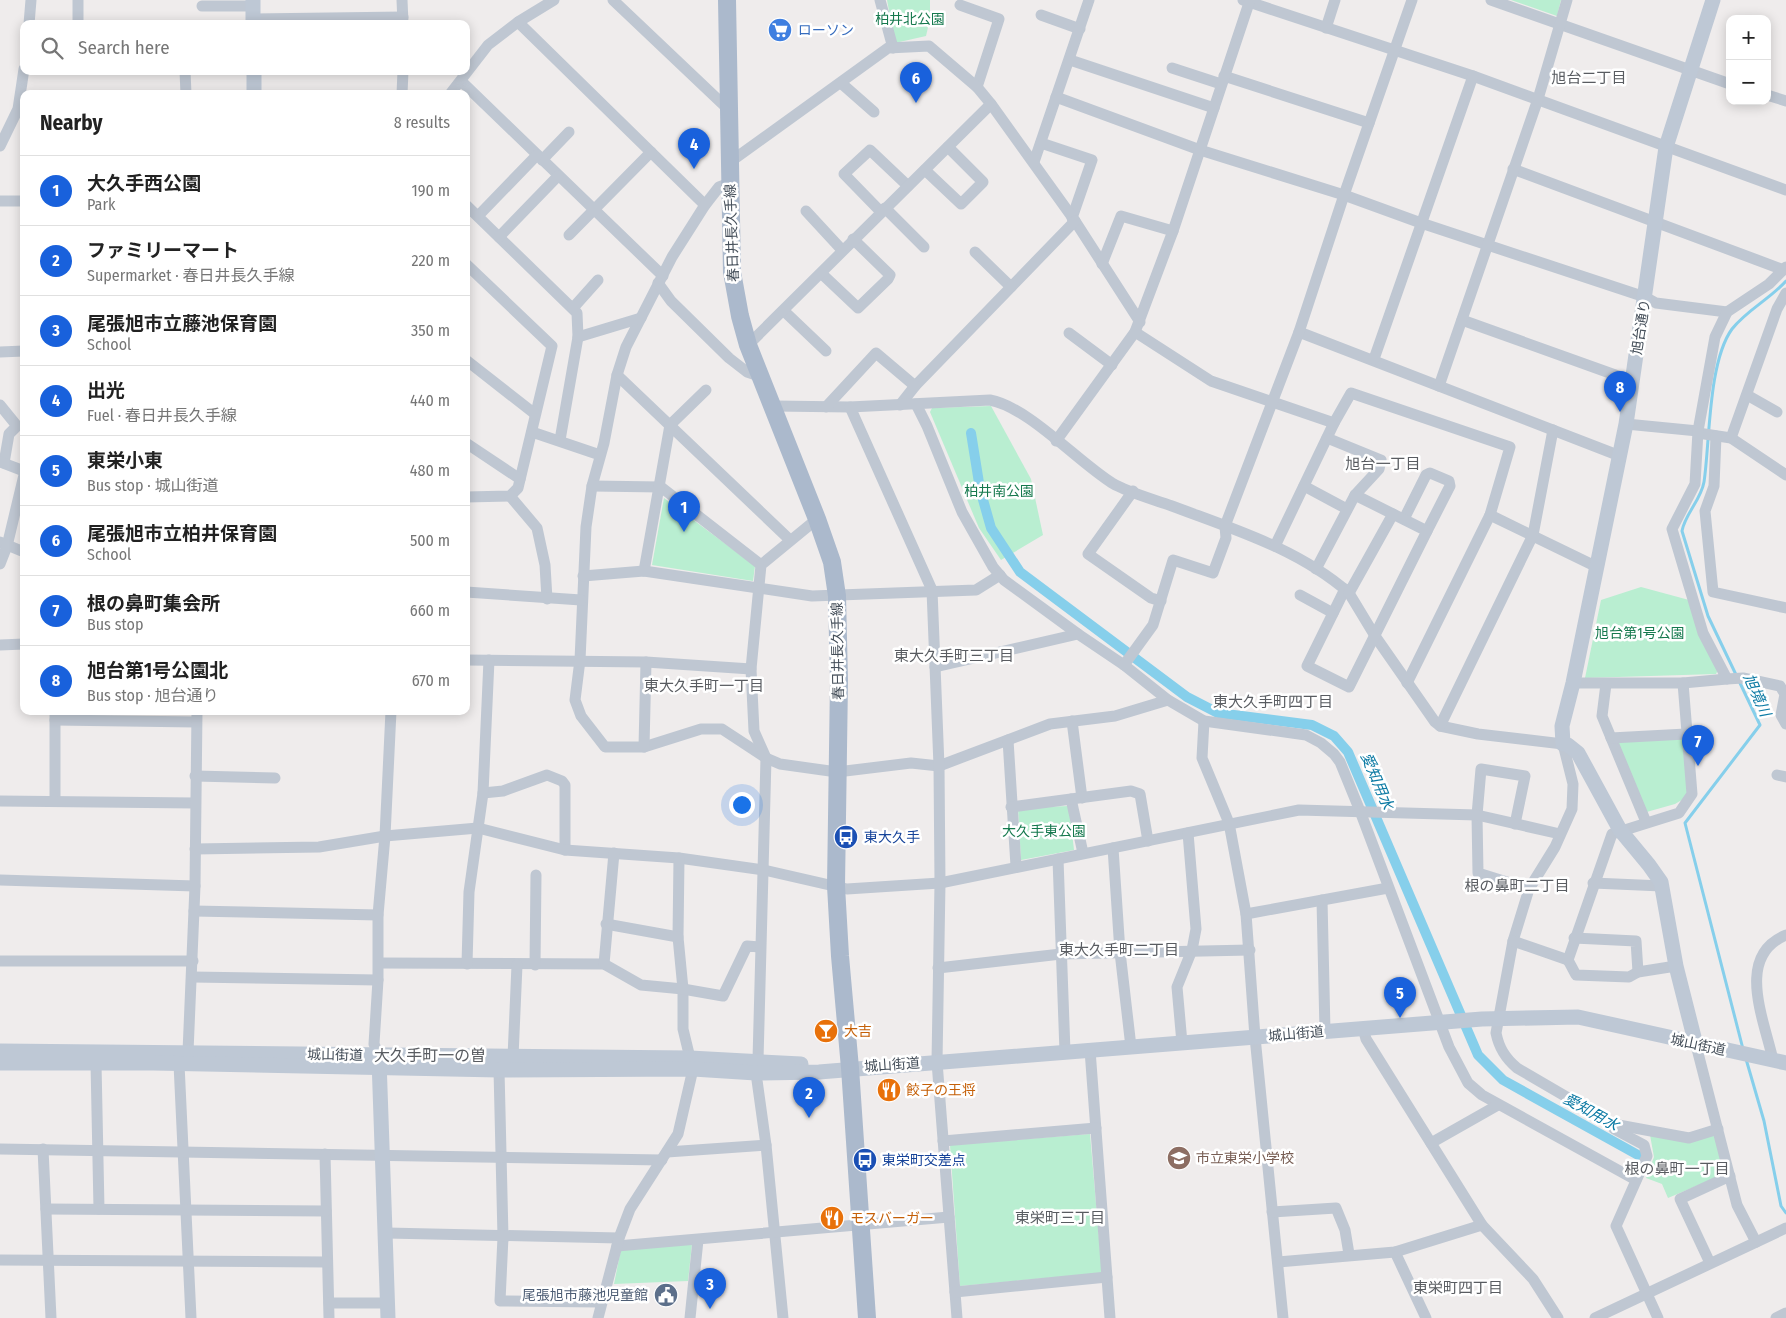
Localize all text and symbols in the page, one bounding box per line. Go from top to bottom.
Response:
park label: 柏井北公園 [875,11,945,28]
map controls [1726,15,1771,105]
button: + [1726,15,1771,60]
supermarket icon: ローソン [767,17,793,43]
search box [20,20,470,75]
place label: ローソン [798,22,854,39]
icon: search [38,34,66,62]
text: Search here [78,36,170,59]
button: − [1726,60,1771,105]
pin: 6 [900,62,932,103]
district label: 旭台二丁目 [1551,69,1627,87]
text: Nearby [40,110,102,136]
text: 8 results [394,113,450,132]
pin: 4 [678,128,710,169]
text: 大久手西公園 [87,172,201,195]
text: 1 [53,181,59,200]
text: 190 m [412,181,450,200]
street label: 春日井長久手線 [722,184,742,282]
text: Park [87,195,115,214]
text: ファミリーマート [87,239,239,262]
text: 2 [52,251,60,270]
text: 220 m [411,251,450,270]
text: Supermarket · 春日井長久手線 [87,266,294,285]
street label: 旭台通り [1628,298,1654,356]
text: 尾張旭市立藤池保育園 [87,312,277,335]
text: 3 [52,321,60,340]
text: 350 m [411,321,450,340]
text: School [87,335,131,354]
pin: 8 [1604,371,1636,412]
text: 出光 [87,379,125,402]
text: 4 [52,391,60,410]
text: 440 m [410,391,450,410]
text: Fuel · 春日井長久手線 [87,406,237,425]
text: 東栄小東 [87,449,163,472]
district label: 旭台一丁目 [1345,455,1421,473]
text: 5 [52,461,60,480]
text: 480 m [410,461,450,480]
text: Bus stop · 城山街道 [87,476,218,495]
park label: 柏井南公園 [964,483,1034,500]
pin: 1 [668,491,700,532]
text: 尾張旭市立柏井保育園 [87,522,277,545]
text: 6 [52,531,60,550]
text: 500 m [410,531,450,550]
text: School [87,545,131,564]
text: 根の鼻町集会所 [87,592,220,615]
text: 7 [53,601,59,620]
text: 660 m [410,601,450,620]
street label: 春日井長久手線 [829,602,847,700]
text: Bus stop [87,615,143,634]
park label: 旭台第1号公園 [1595,625,1685,642]
district label: 東大久手町三丁目 [894,647,1014,665]
text: 旭台第1号公園北 [87,659,228,682]
text: 8 [52,671,60,690]
text: 670 m [412,671,450,690]
water label: 旭境川 [1740,671,1775,721]
district label: 東大久手町一丁目 [644,677,764,695]
text: Bus stop · 旭台通り [87,686,218,705]
district label: 東大久手町四丁目 [1213,693,1333,711]
pin: 7 [1682,725,1714,766]
water label: 愛知用水 [1357,750,1398,814]
your location [729,792,755,818]
park label: 大久手東公園 [1002,823,1086,840]
bus stop icon: 東大久手 [833,824,859,850]
place label: 東大久手 [864,829,920,846]
district label: 根の鼻町二丁目 [1464,877,1570,895]
district label: 東大久手町二丁目 [1059,941,1179,959]
pin: 5 [1384,977,1416,1018]
bar icon: 大吉 [813,1018,839,1044]
place label: 大吉 [844,1023,872,1040]
street label: 城山街道 [1267,1023,1325,1045]
street label: 城山街道 [1669,1031,1727,1059]
street label: 城山街道 [307,1046,363,1064]
district label: 大久手町一の曽 [374,1046,486,1065]
street label: 城山街道 [863,1055,921,1075]
pin: 2 [793,1077,825,1118]
restaurant icon: 餃子の王将 [876,1077,902,1103]
place label: 餃子の王将 [906,1082,976,1099]
water label: 愛知用水 [1560,1090,1623,1135]
school or university icon: 市立東栄小学校 [1166,1145,1192,1171]
bus stop icon: 東栄町交差点 [852,1147,878,1173]
place label: 市立東栄小学校 [1196,1150,1294,1167]
place label: 東栄町交差点 [882,1152,966,1169]
district label: 根の鼻町一丁目 [1624,1160,1730,1178]
restaurant icon: モスバーガー [819,1205,845,1231]
district label: 東栄町三丁目 [1015,1209,1105,1227]
place label: モスバーガー [850,1210,934,1227]
pin: 3 [694,1268,726,1309]
district label: 東栄町四丁目 [1413,1279,1503,1297]
public building icon: 尾張旭市藤池児童館 [653,1282,679,1308]
place label: 尾張旭市藤池児童館 [522,1287,648,1304]

